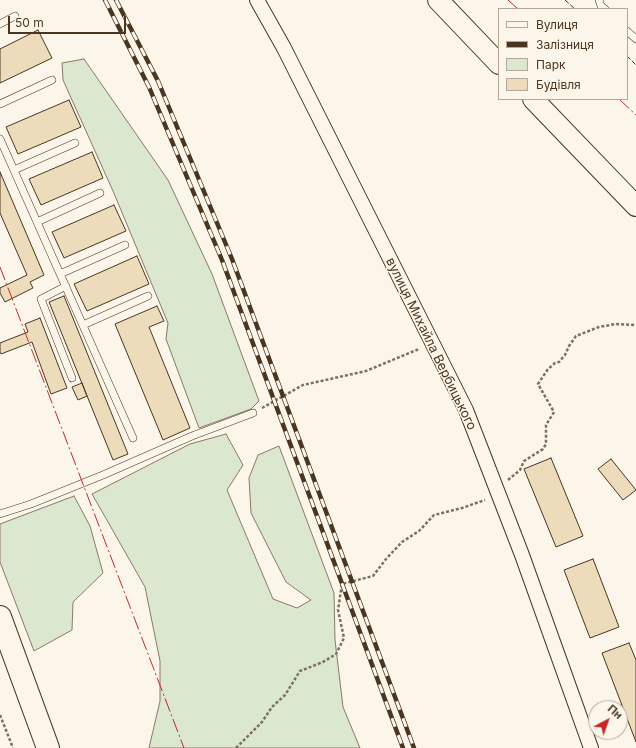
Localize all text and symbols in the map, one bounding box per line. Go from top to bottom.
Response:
scale bar [10,8,128,34]
legend [498,8,628,100]
text: 50 m [15,15,44,30]
text: Вулиця [536,17,578,32]
text: Залізниця [536,37,594,52]
text: Парк [536,57,566,72]
text: Будівля [536,77,581,92]
street label: вулиця Михайла Вербицького [382,255,480,433]
north arrow [588,700,628,740]
text: Пн [605,701,625,722]

